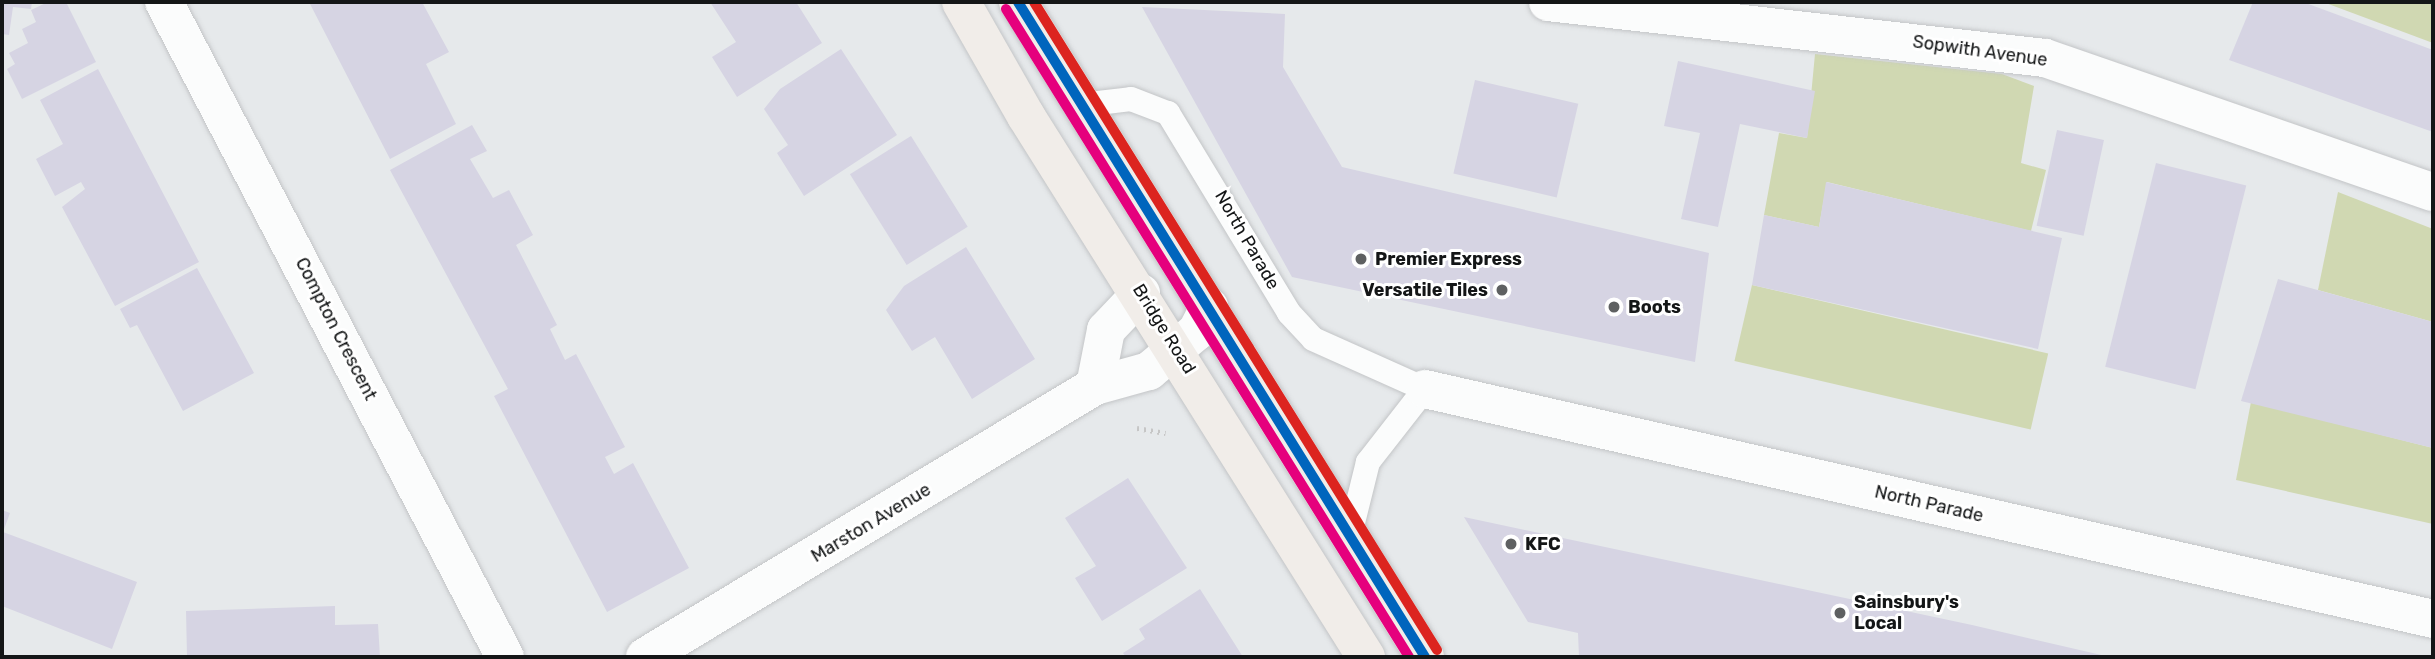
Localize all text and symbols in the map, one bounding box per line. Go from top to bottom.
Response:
street label: Sopwith Avenue [1911,31,2049,71]
street label: North Parade [1210,187,1284,293]
place label: Premier Express [1375,248,1522,270]
marker: Premier Express [1353,251,1369,267]
street label: Compton Crescent [291,254,381,404]
place label: Versatile Tiles [1362,279,1488,301]
street label: Bridge Road [1128,280,1200,378]
marker: Versatile Tiles [1494,282,1510,298]
place label: Boots [1628,296,1681,318]
marker: Boots [1606,299,1622,315]
street label: Marston Avenue [807,479,935,567]
street label: North Parade [1873,481,1985,527]
place label: KFC [1525,533,1561,555]
marker: KFC [1503,536,1519,552]
place label: Sainsbury's Local [1854,592,1959,634]
marker: Sainsbury's Local [1832,605,1848,621]

